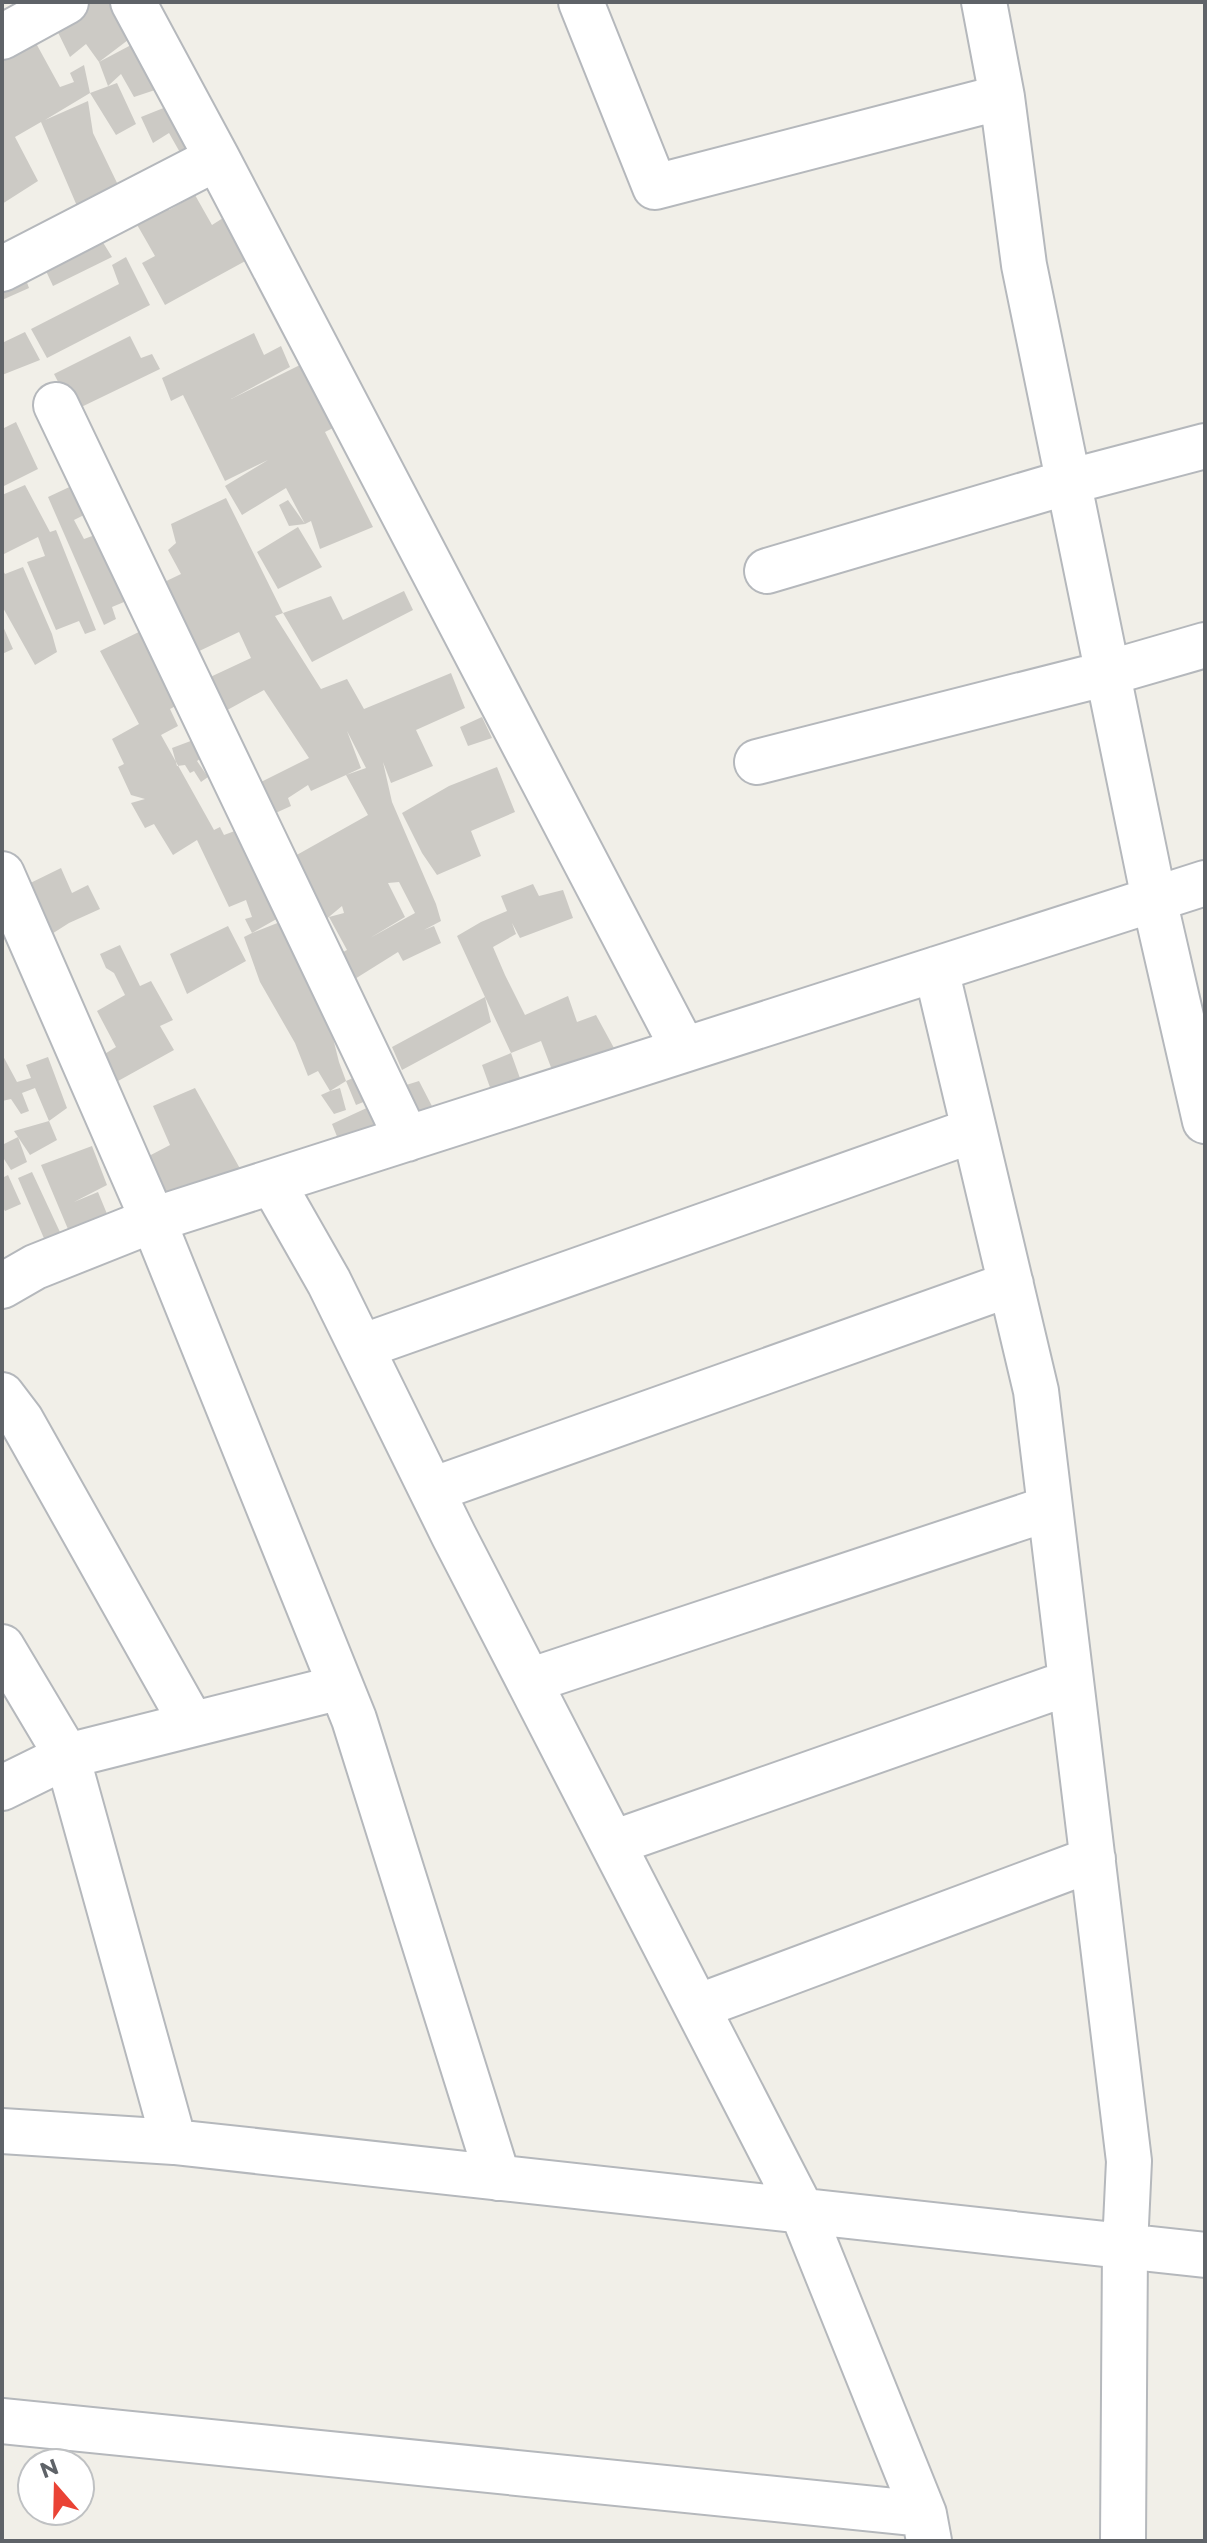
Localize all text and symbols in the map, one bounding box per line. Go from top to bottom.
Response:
north arrow [16,2447,96,2527]
text: N [36,2453,62,2484]

